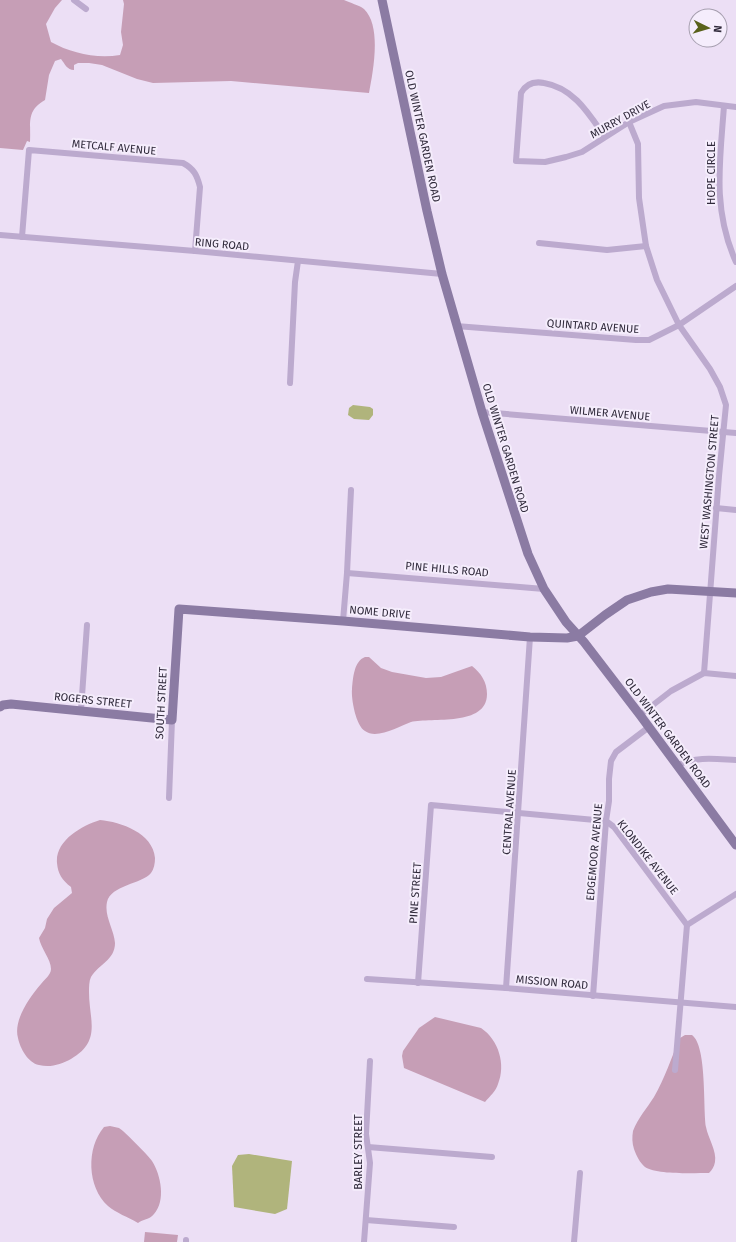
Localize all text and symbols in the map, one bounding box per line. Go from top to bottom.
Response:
north arrow [688,8,728,48]
text: N [711,25,724,33]
street label: OLD WINTER GARDEN ROAD [402,69,443,203]
street label: MURRY DRIVE [588,98,653,141]
street label: METCALF AVENUE [71,137,157,158]
street label: HOPE CIRCLE [705,141,718,205]
street label: RING ROAD [194,236,250,253]
street label: QUINTARD AVENUE [546,317,640,336]
street label: OLD WINTER GARDEN ROAD [480,382,531,515]
street label: WILMER AVENUE [569,404,651,423]
street label: WEST WASHINGTON STREET [697,414,722,550]
street label: PINE HILLS ROAD [405,559,489,580]
street label: NOME DRIVE [349,603,411,622]
street label: SOUTH STREET [153,666,170,740]
street label: OLD WINTER GARDEN ROAD [622,676,713,791]
street label: ROGERS STREET [53,690,133,711]
street label: CENTRAL AVENUE [500,769,519,855]
street label: EDGEMOOR AVENUE [584,803,605,901]
street label: KLONDIKE AVENUE [614,817,681,897]
street label: PINE STREET [407,862,424,924]
street label: MISSION ROAD [515,973,589,992]
street label: BARLEY STREET [352,1114,365,1190]

